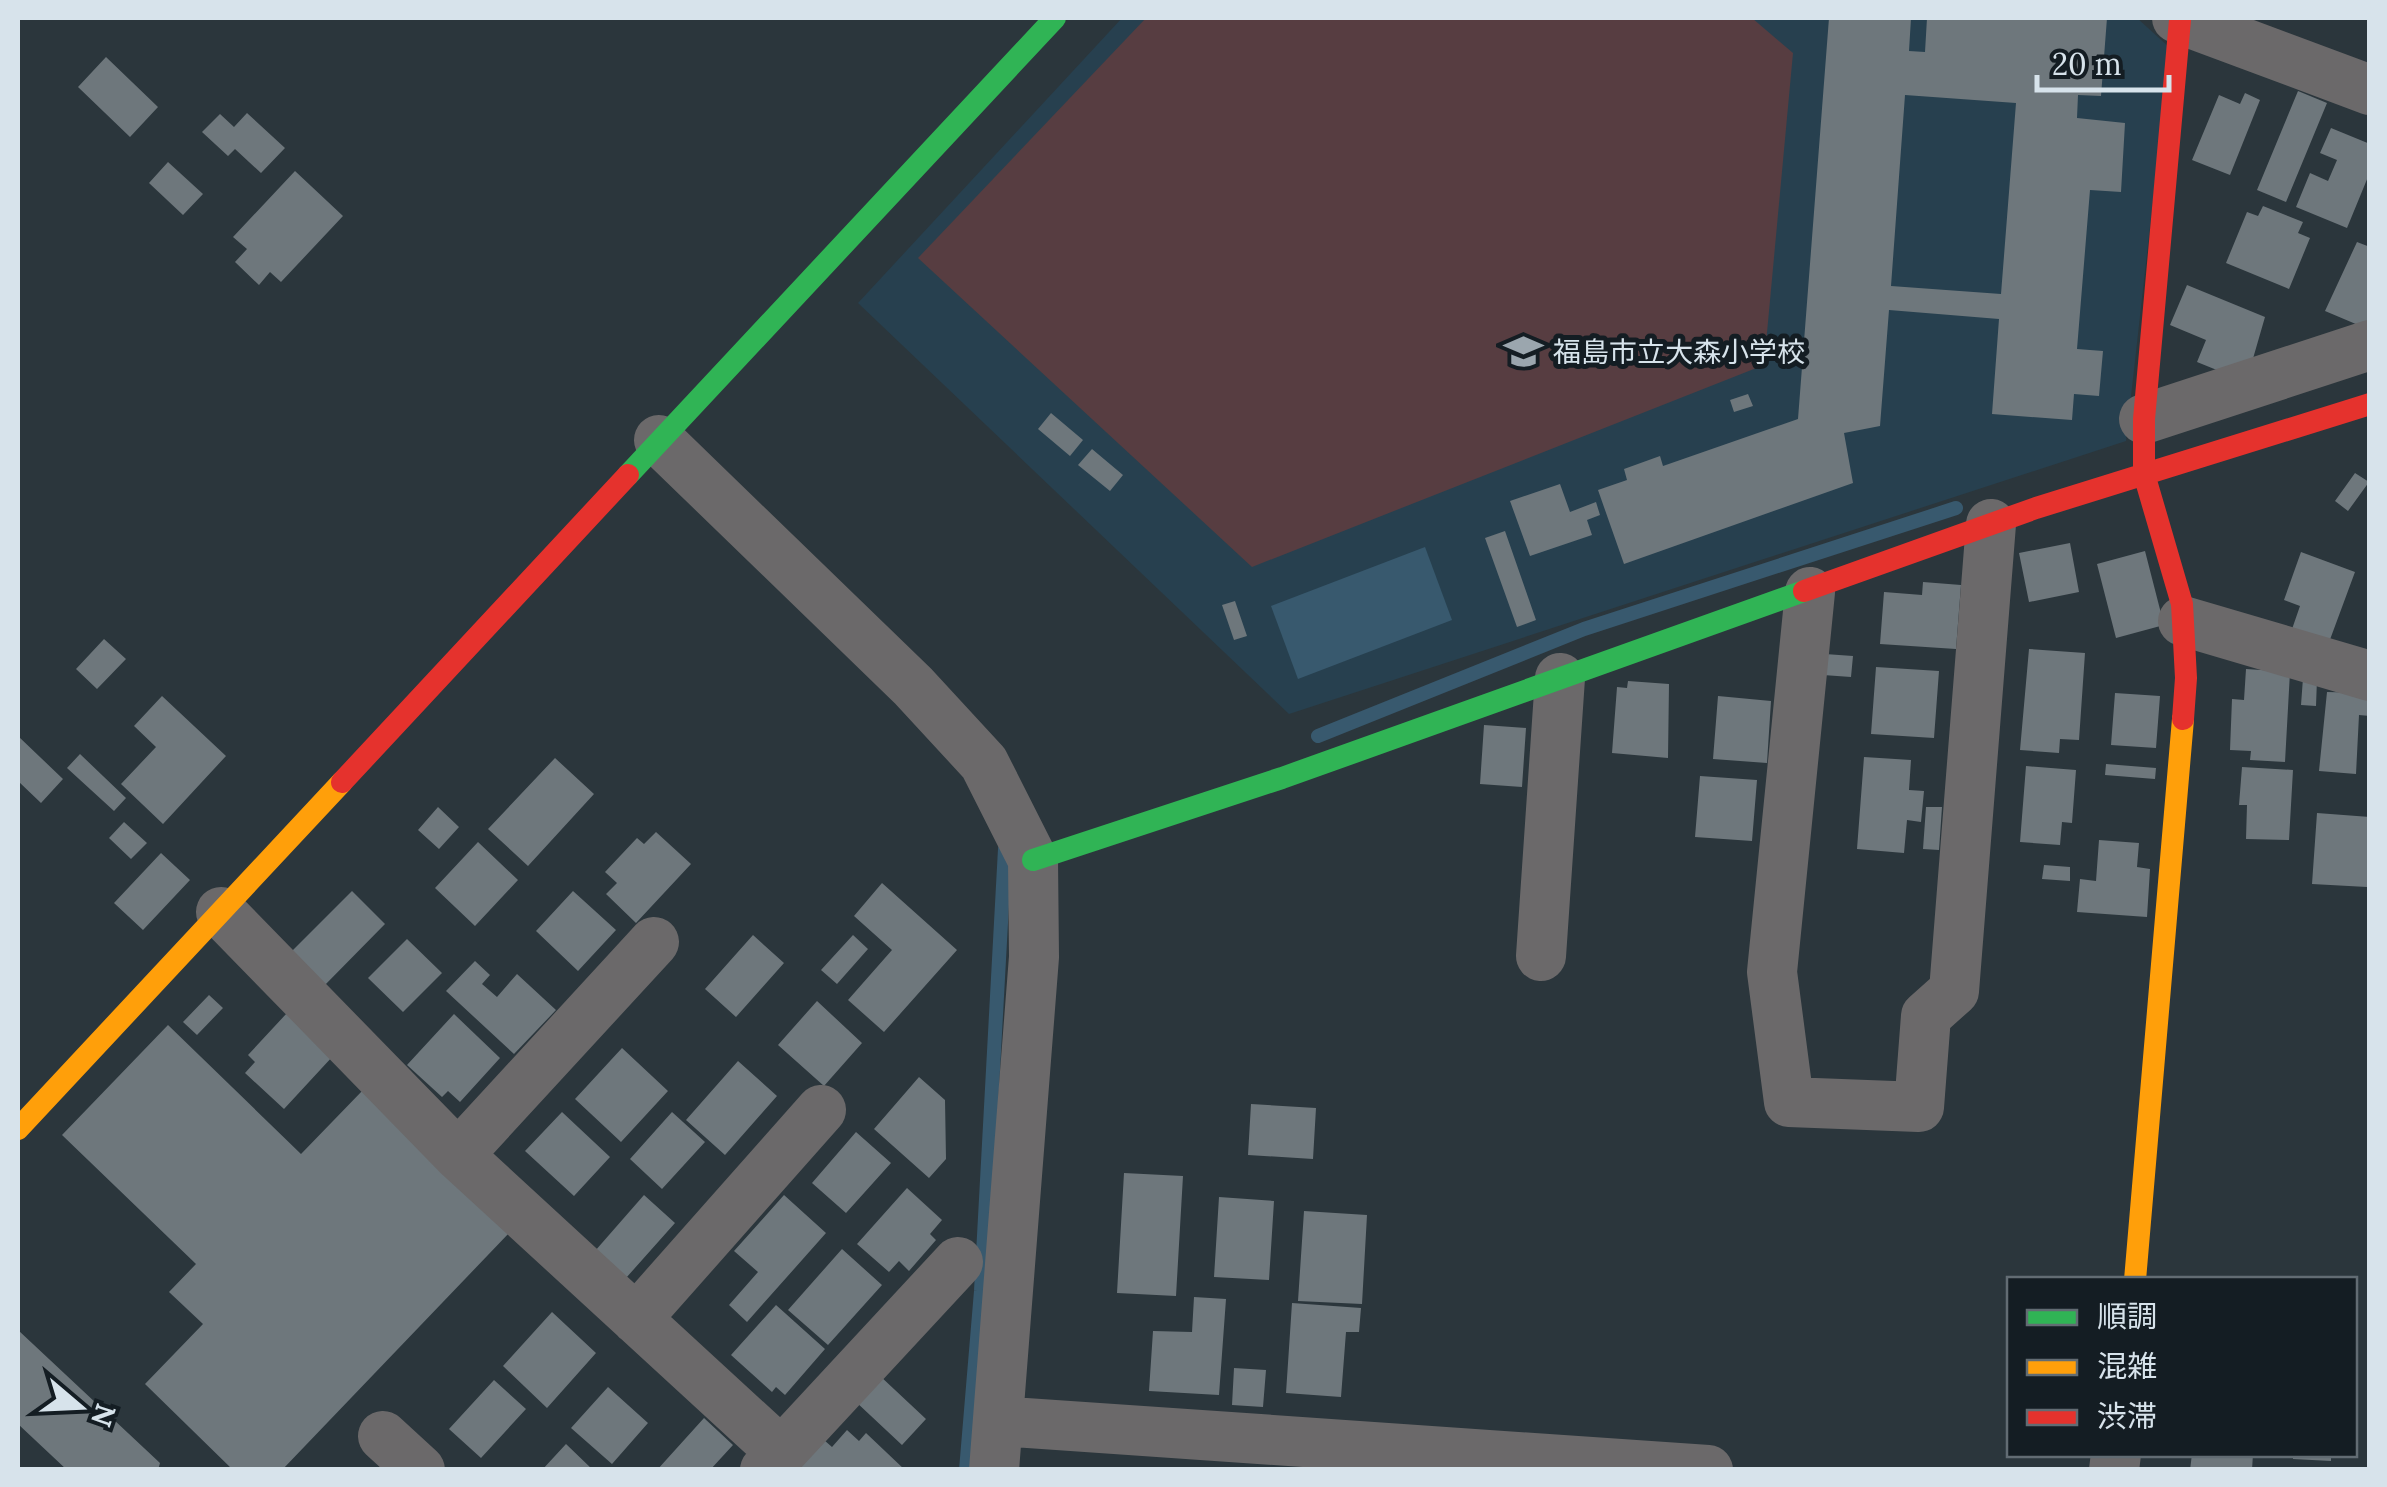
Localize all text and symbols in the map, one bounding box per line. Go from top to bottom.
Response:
scale bar [2037,30,2170,92]
text: 20 m [2052,45,2121,83]
school or university icon: 福島市立大森小学校 [1502,331,1544,373]
place label: 福島市立大森小学校 [1553,334,1805,370]
legend [2007,1277,2357,1457]
text: 順調 [2097,1297,2157,1335]
text: 混雑 [2097,1347,2157,1385]
north arrow [30,1357,130,1457]
text: 渋滞 [2097,1397,2157,1435]
text: N [83,1399,124,1431]

